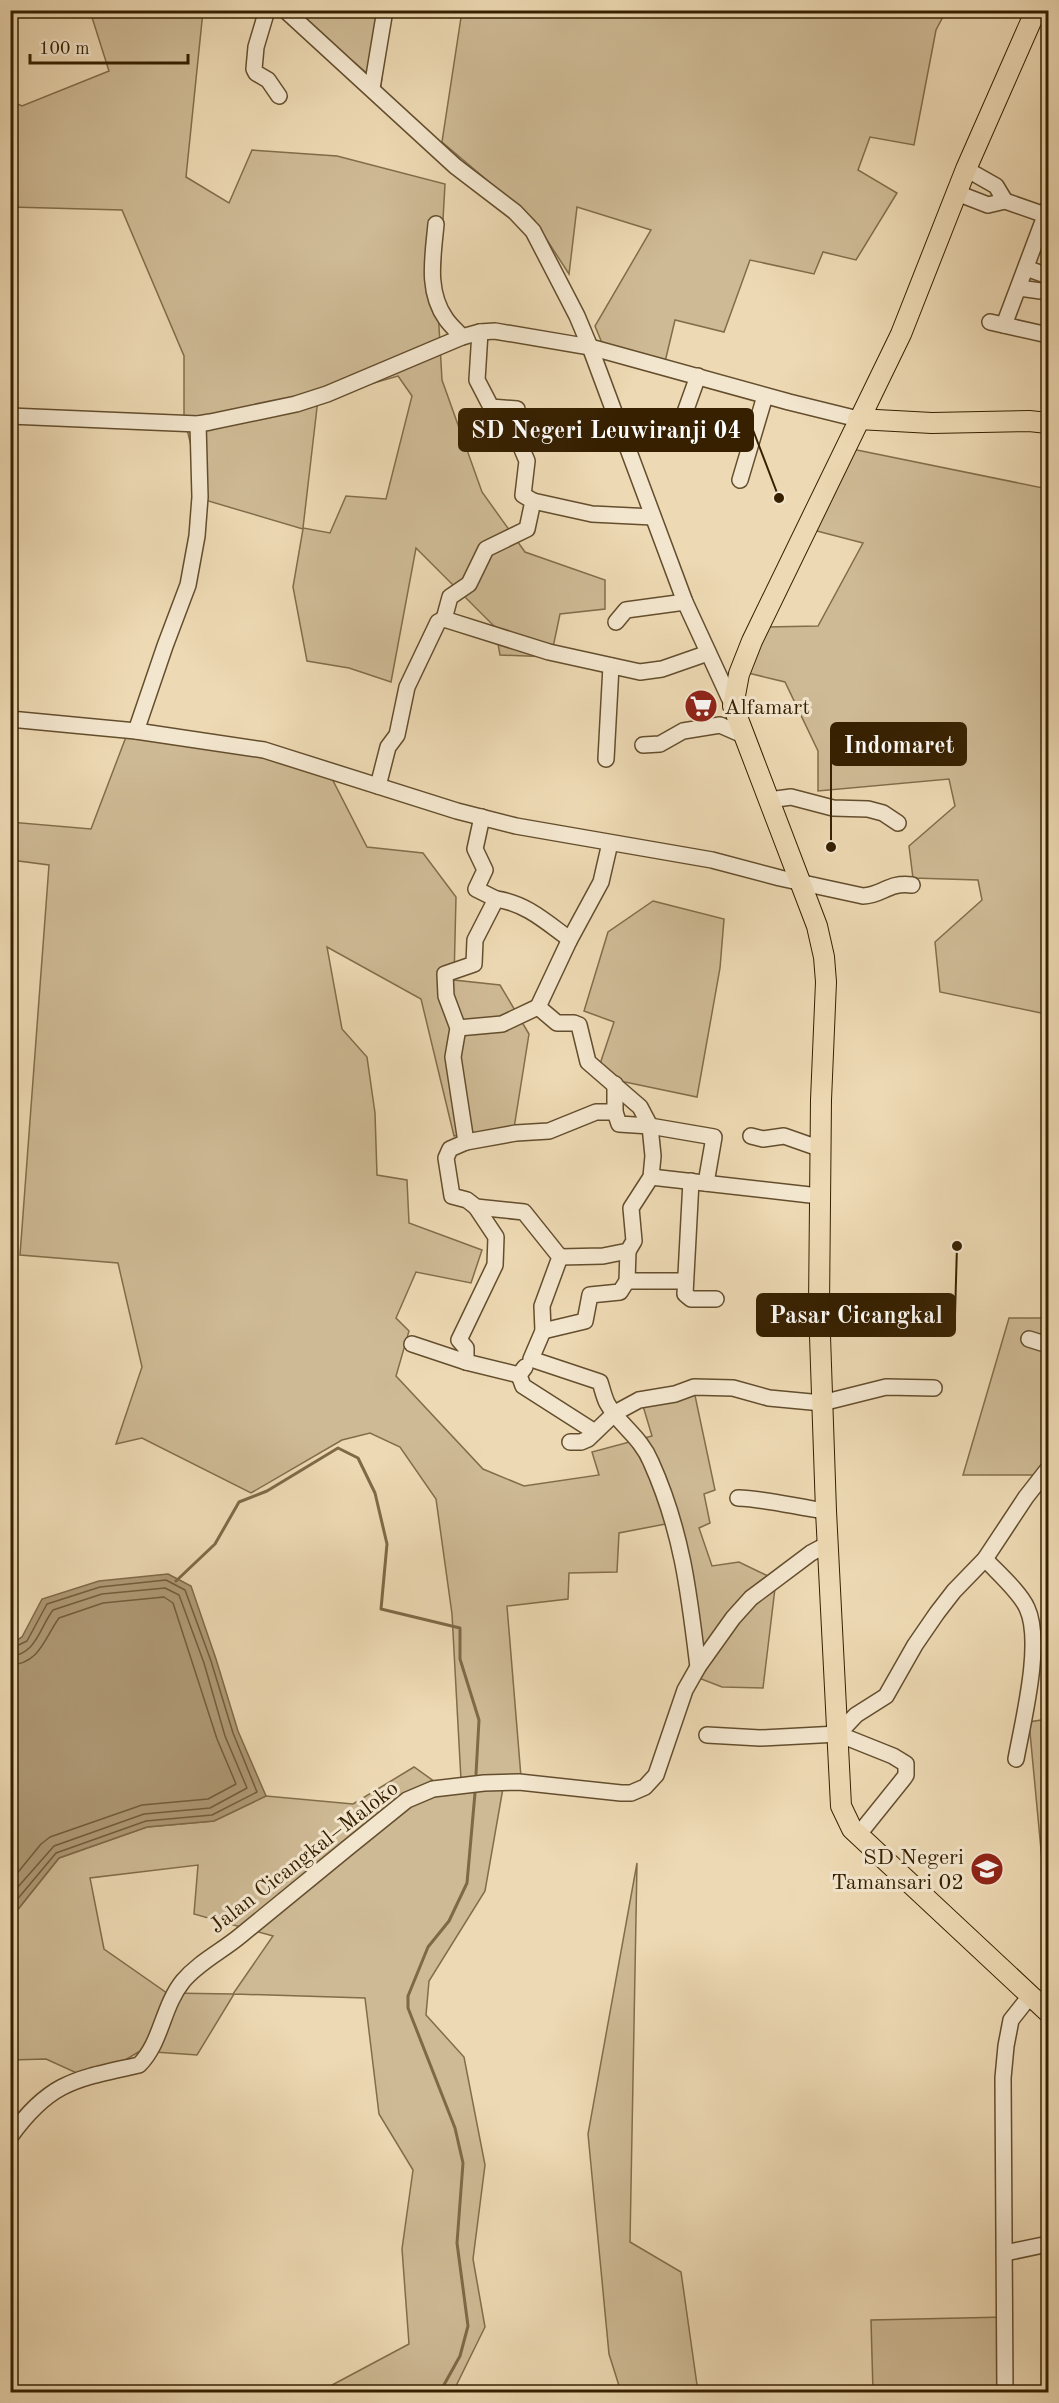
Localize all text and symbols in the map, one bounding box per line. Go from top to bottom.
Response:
scale bar [30,27,188,65]
text: 100 m [39,40,90,58]
callout: SD Negeri Leuwiranji 04 [459,409,753,451]
text: SD Negeri Leuwiranji 04 [471,420,741,444]
supermarket icon: Alfamart [683,688,719,724]
place label: Alfamart [724,697,810,719]
callout: Indomaret [831,723,966,765]
text: Indomaret [844,735,955,759]
callout: Pasar Cicangkal [757,1294,955,1336]
text: Pasar Cicangkal [769,1305,943,1329]
street label: Jalan Cicangkal–Maloko [206,1777,403,1938]
place label: SD Negeri Tamansari 02 [831,1847,964,1894]
school or university icon: SD Negeri Tamansari 02 [969,1851,1005,1887]

